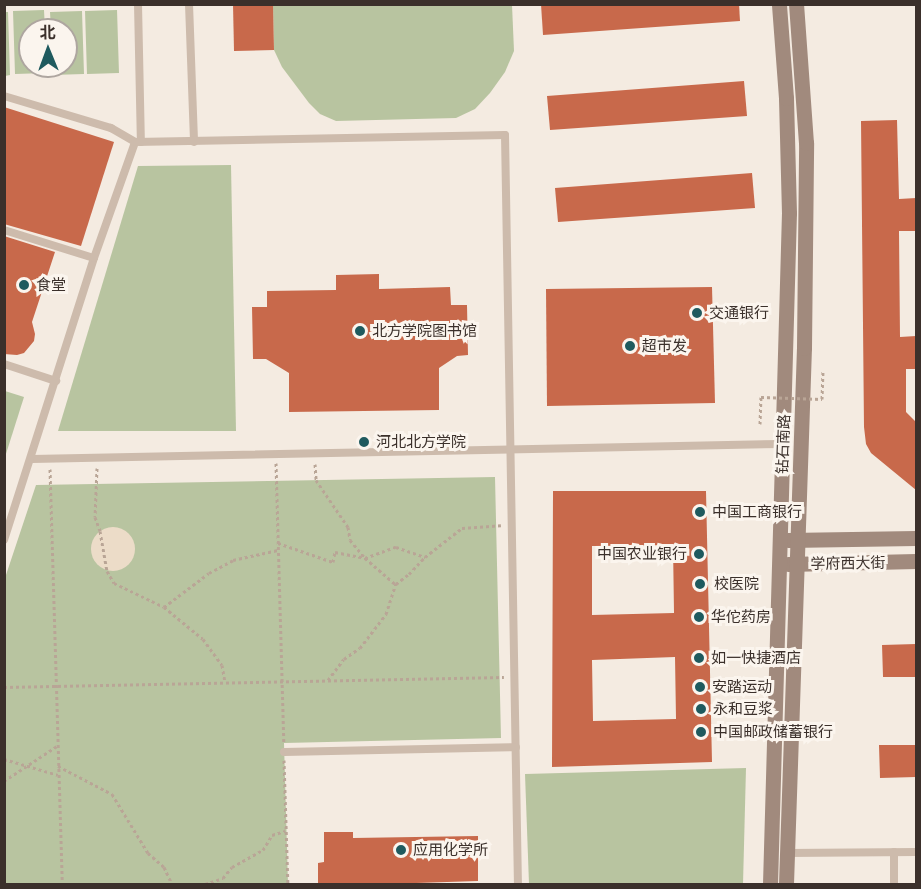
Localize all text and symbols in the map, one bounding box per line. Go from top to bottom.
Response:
north arrow [18,18,78,78]
text: 北 [40,22,56,42]
place label: 食堂 [36,276,66,294]
marker: 食堂 [17,278,31,292]
place label: 交通银行 [709,304,769,322]
marker: 交通银行 [690,306,704,320]
place label: 北方学院图书馆 [372,322,477,340]
marker: 北方学院图书馆 [353,324,367,338]
place label: 超市发 [642,337,687,355]
marker: 超市发 [623,339,637,353]
street label: 钻石南路 [773,414,793,474]
place label: 河北北方学院 [376,433,466,451]
marker: 河北北方学院 [357,435,371,449]
place label: 中国工商银行 [712,503,802,521]
marker: 中国工商银行 [693,505,707,519]
place label: 中国农业银行 [597,545,687,563]
marker: 中国农业银行 [692,547,706,561]
street label: 学府西大街 [810,553,886,573]
marker: 校医院 [691,575,709,593]
place label: 校医院 [714,575,759,593]
place label: 华佗药房 [711,608,771,626]
marker: 华佗药房 [692,610,706,624]
place label: 如一快捷酒店 [711,649,801,667]
marker: 如一快捷酒店 [692,651,706,665]
place label: 安踏运动 [712,678,772,696]
marker: 安踏运动 [693,680,707,694]
place label: 永和豆浆 [713,700,773,718]
marker: 永和豆浆 [694,702,708,716]
place label: 中国邮政储蓄银行 [713,723,833,741]
marker: 中国邮政储蓄银行 [694,725,708,739]
place label: 应用化学所 [413,841,488,859]
marker: 应用化学所 [394,843,408,857]

